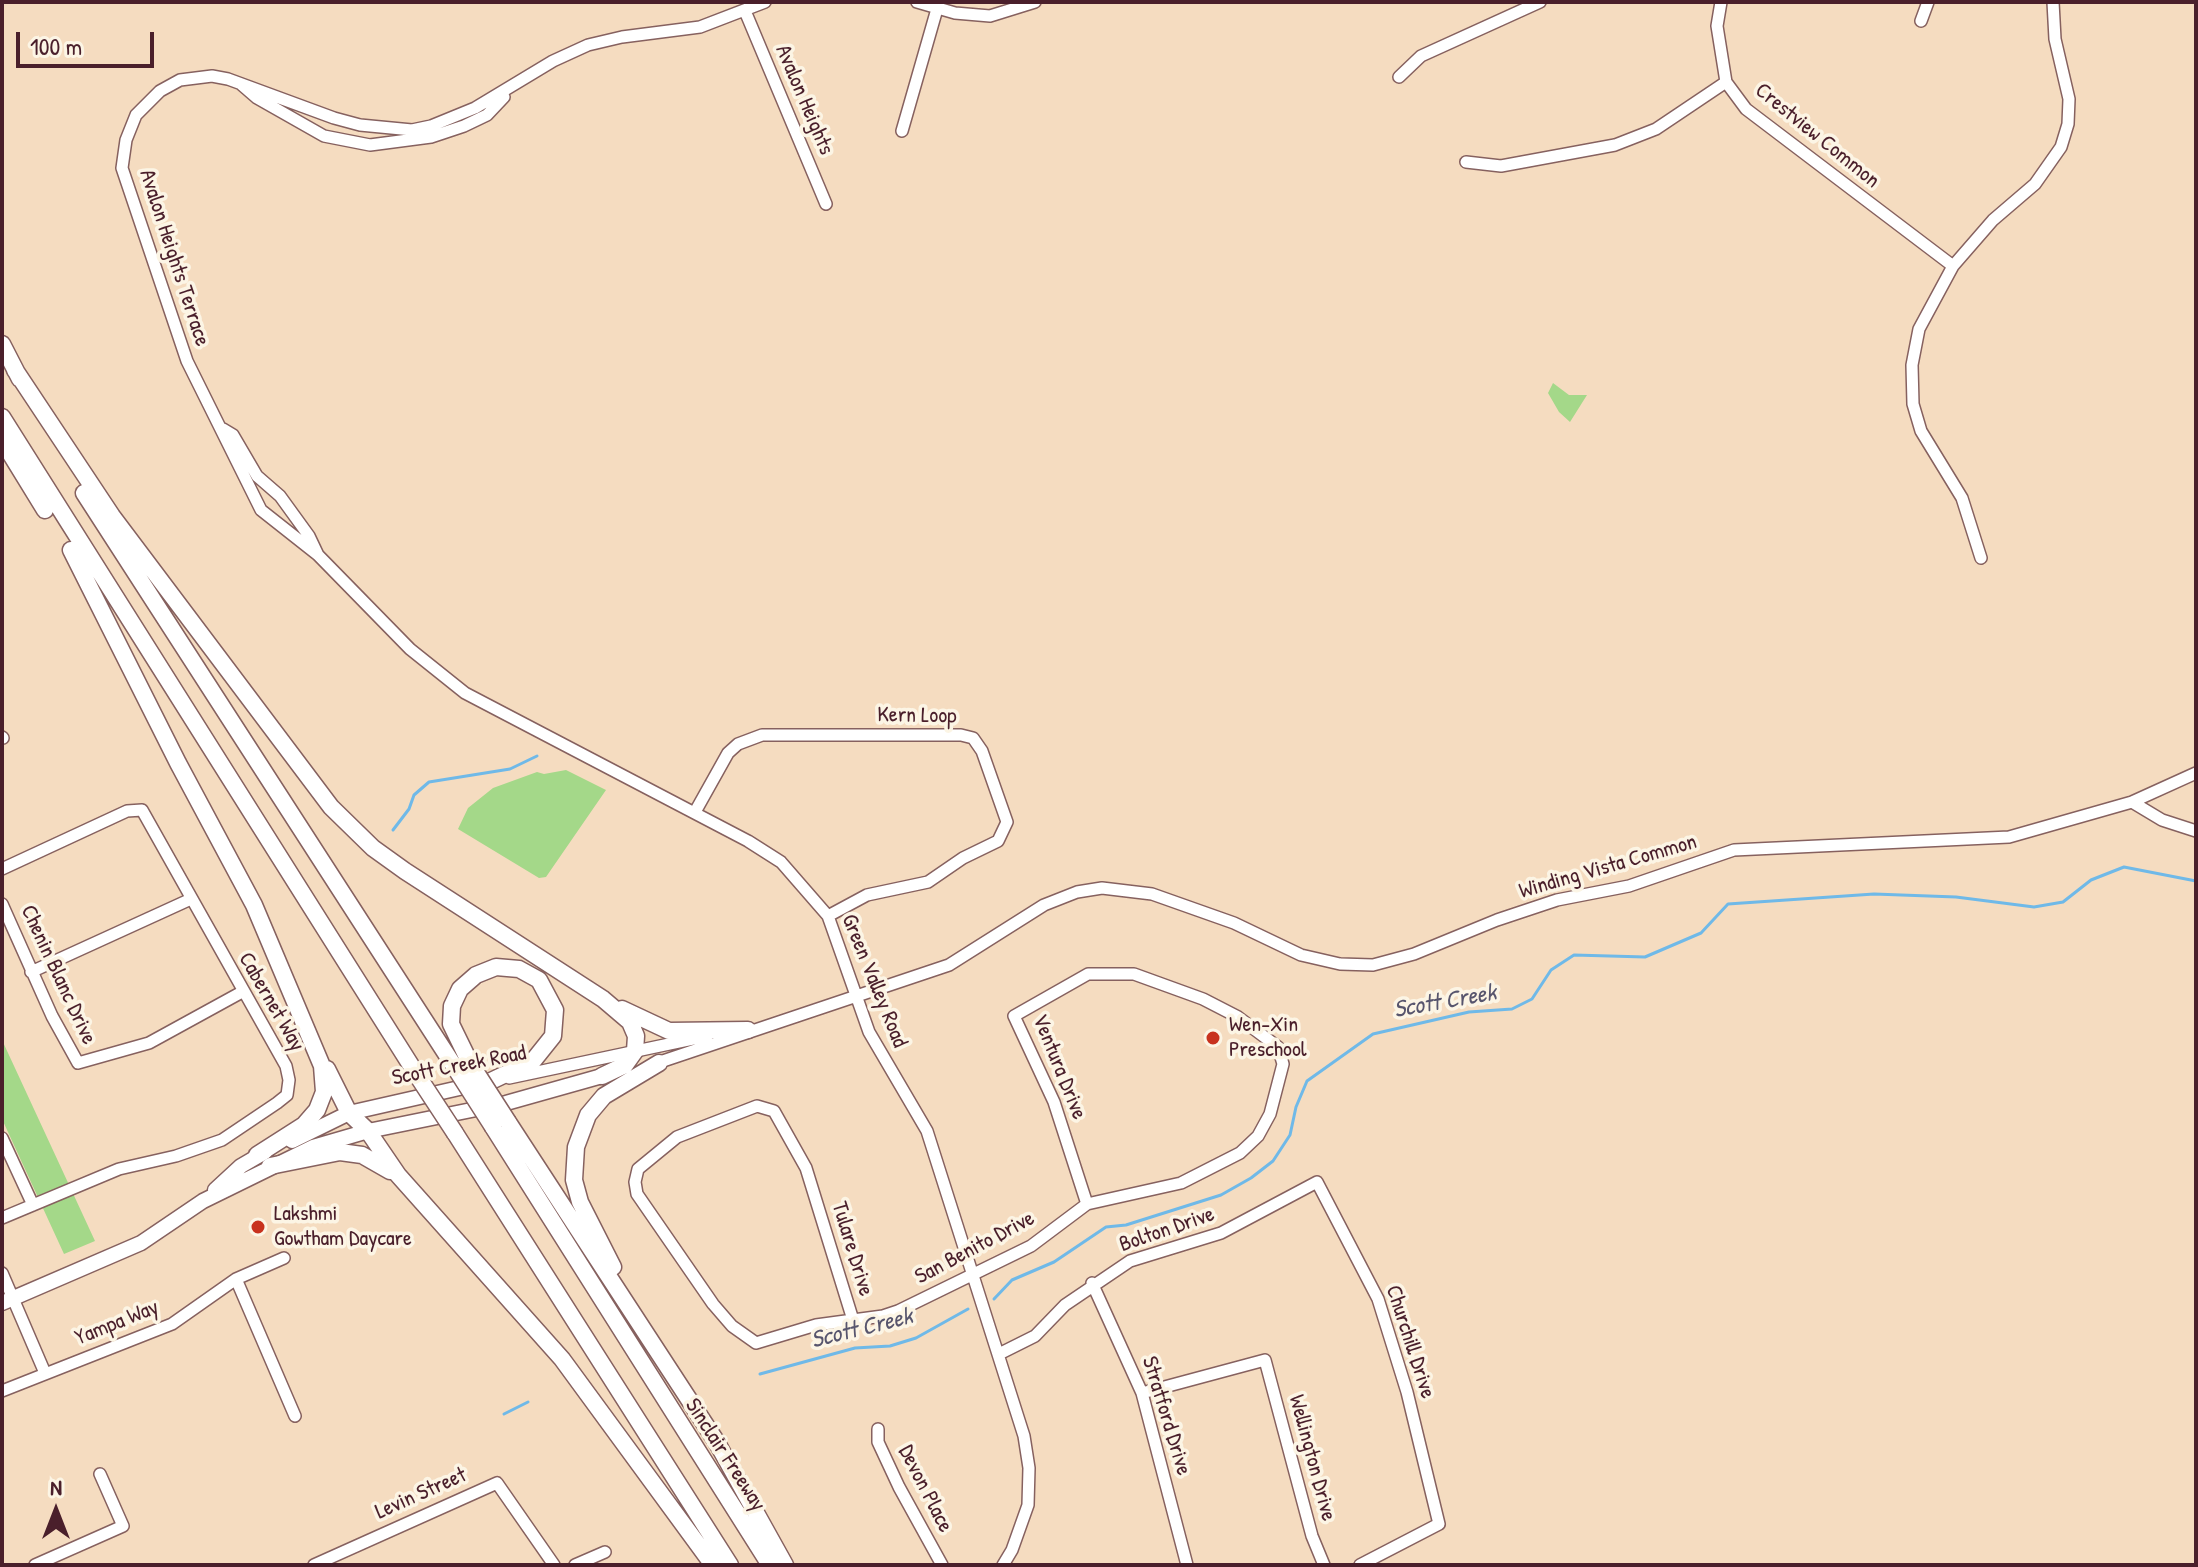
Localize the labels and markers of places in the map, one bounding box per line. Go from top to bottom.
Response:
place label: Wen-Xin Preschool [1229,1012,1307,1064]
marker: Wen-Xin Preschool [1204,1029,1222,1047]
place label: Lakshmi Gowtham Daycare [274,1201,412,1252]
marker: Lakshmi Gowtham Daycare [249,1218,267,1236]

